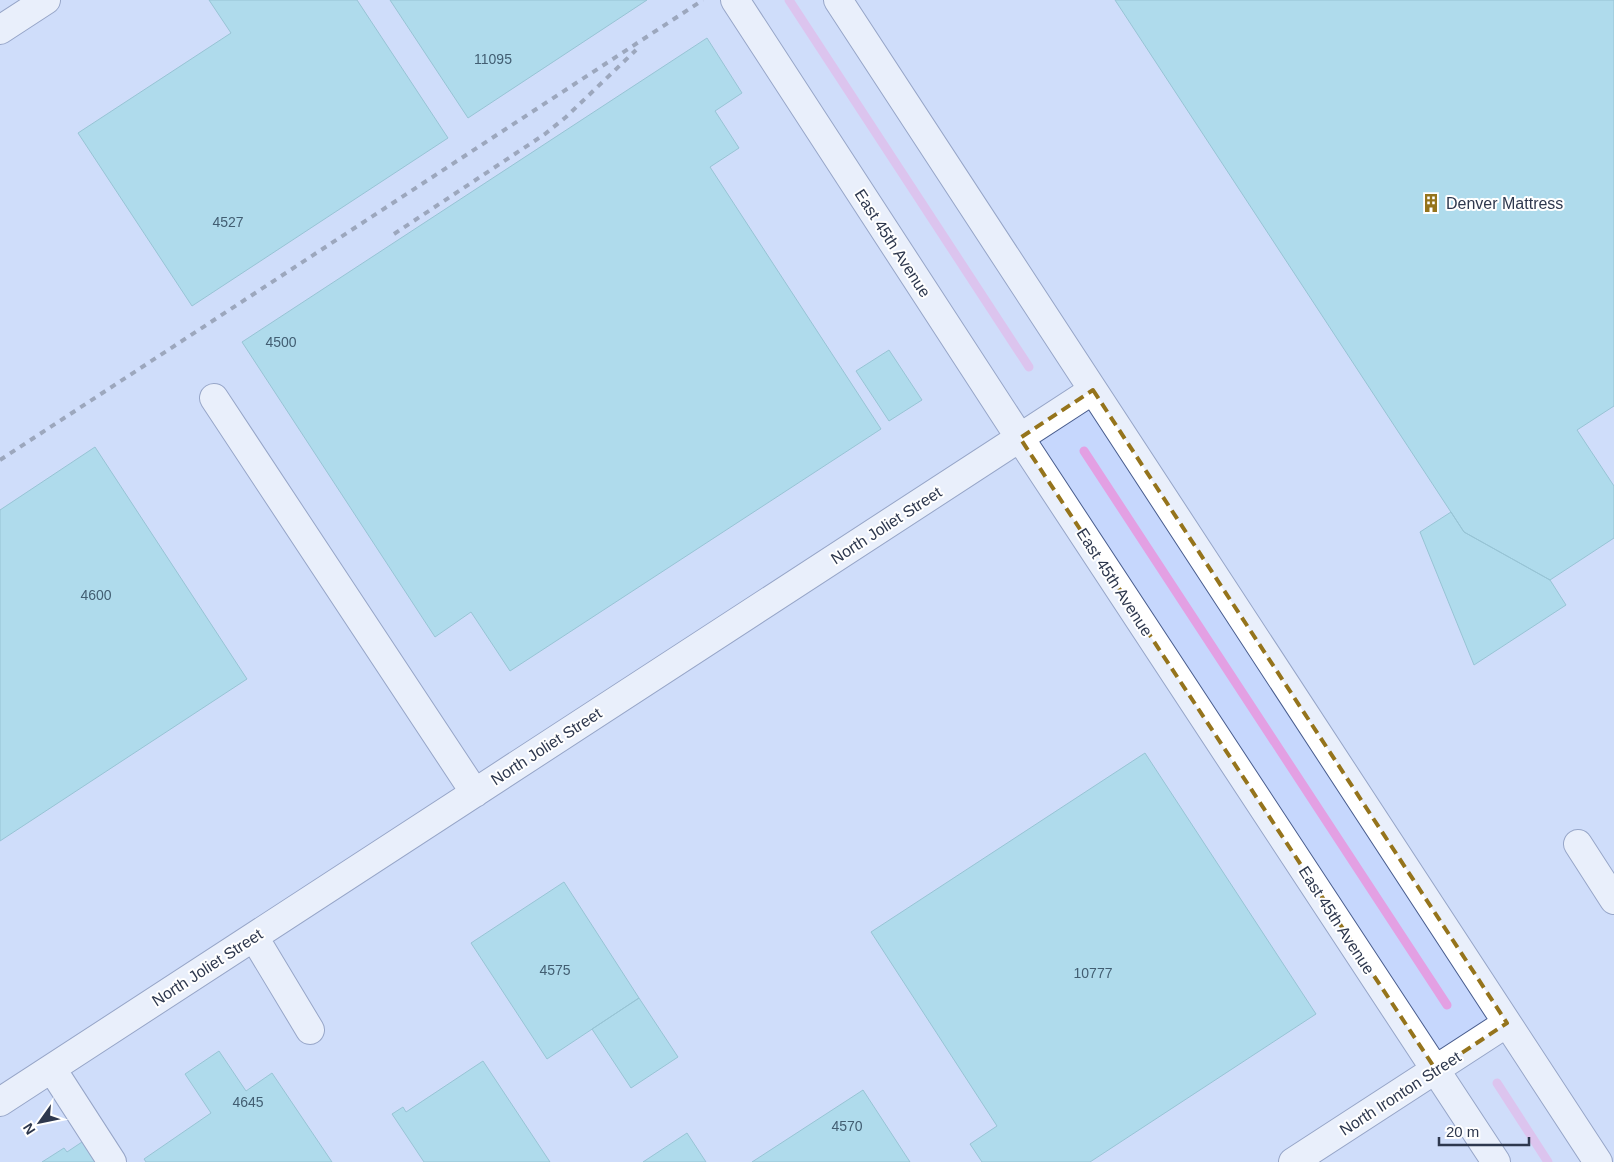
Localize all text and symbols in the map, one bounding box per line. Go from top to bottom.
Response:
house number: 11095 [474,51,512,67]
street label: East 45th Avenue [851,186,934,300]
building icon: Denver Mattress [1420,192,1442,214]
place label: Denver Mattress [1446,195,1563,212]
house number: 4527 [212,214,244,230]
house number: 4500 [265,334,297,350]
street label: North Joliet Street [828,483,945,567]
street label: East 45th Avenue [1073,525,1156,639]
house number: 4600 [80,587,112,603]
street label: North Joliet Street [488,704,605,788]
street label: East 45th Avenue [1295,863,1378,977]
street label: North Joliet Street [149,925,266,1009]
house number: 4575 [539,962,571,978]
house number: 10777 [1074,965,1113,981]
street label: North Ironton Street [1337,1048,1464,1139]
house number: 4645 [232,1094,264,1110]
north arrow [15,1097,65,1147]
scale bar [1439,1114,1529,1146]
house number: 4570 [831,1118,863,1134]
text: N [20,1120,39,1138]
text: 20 m [1446,1123,1479,1140]

